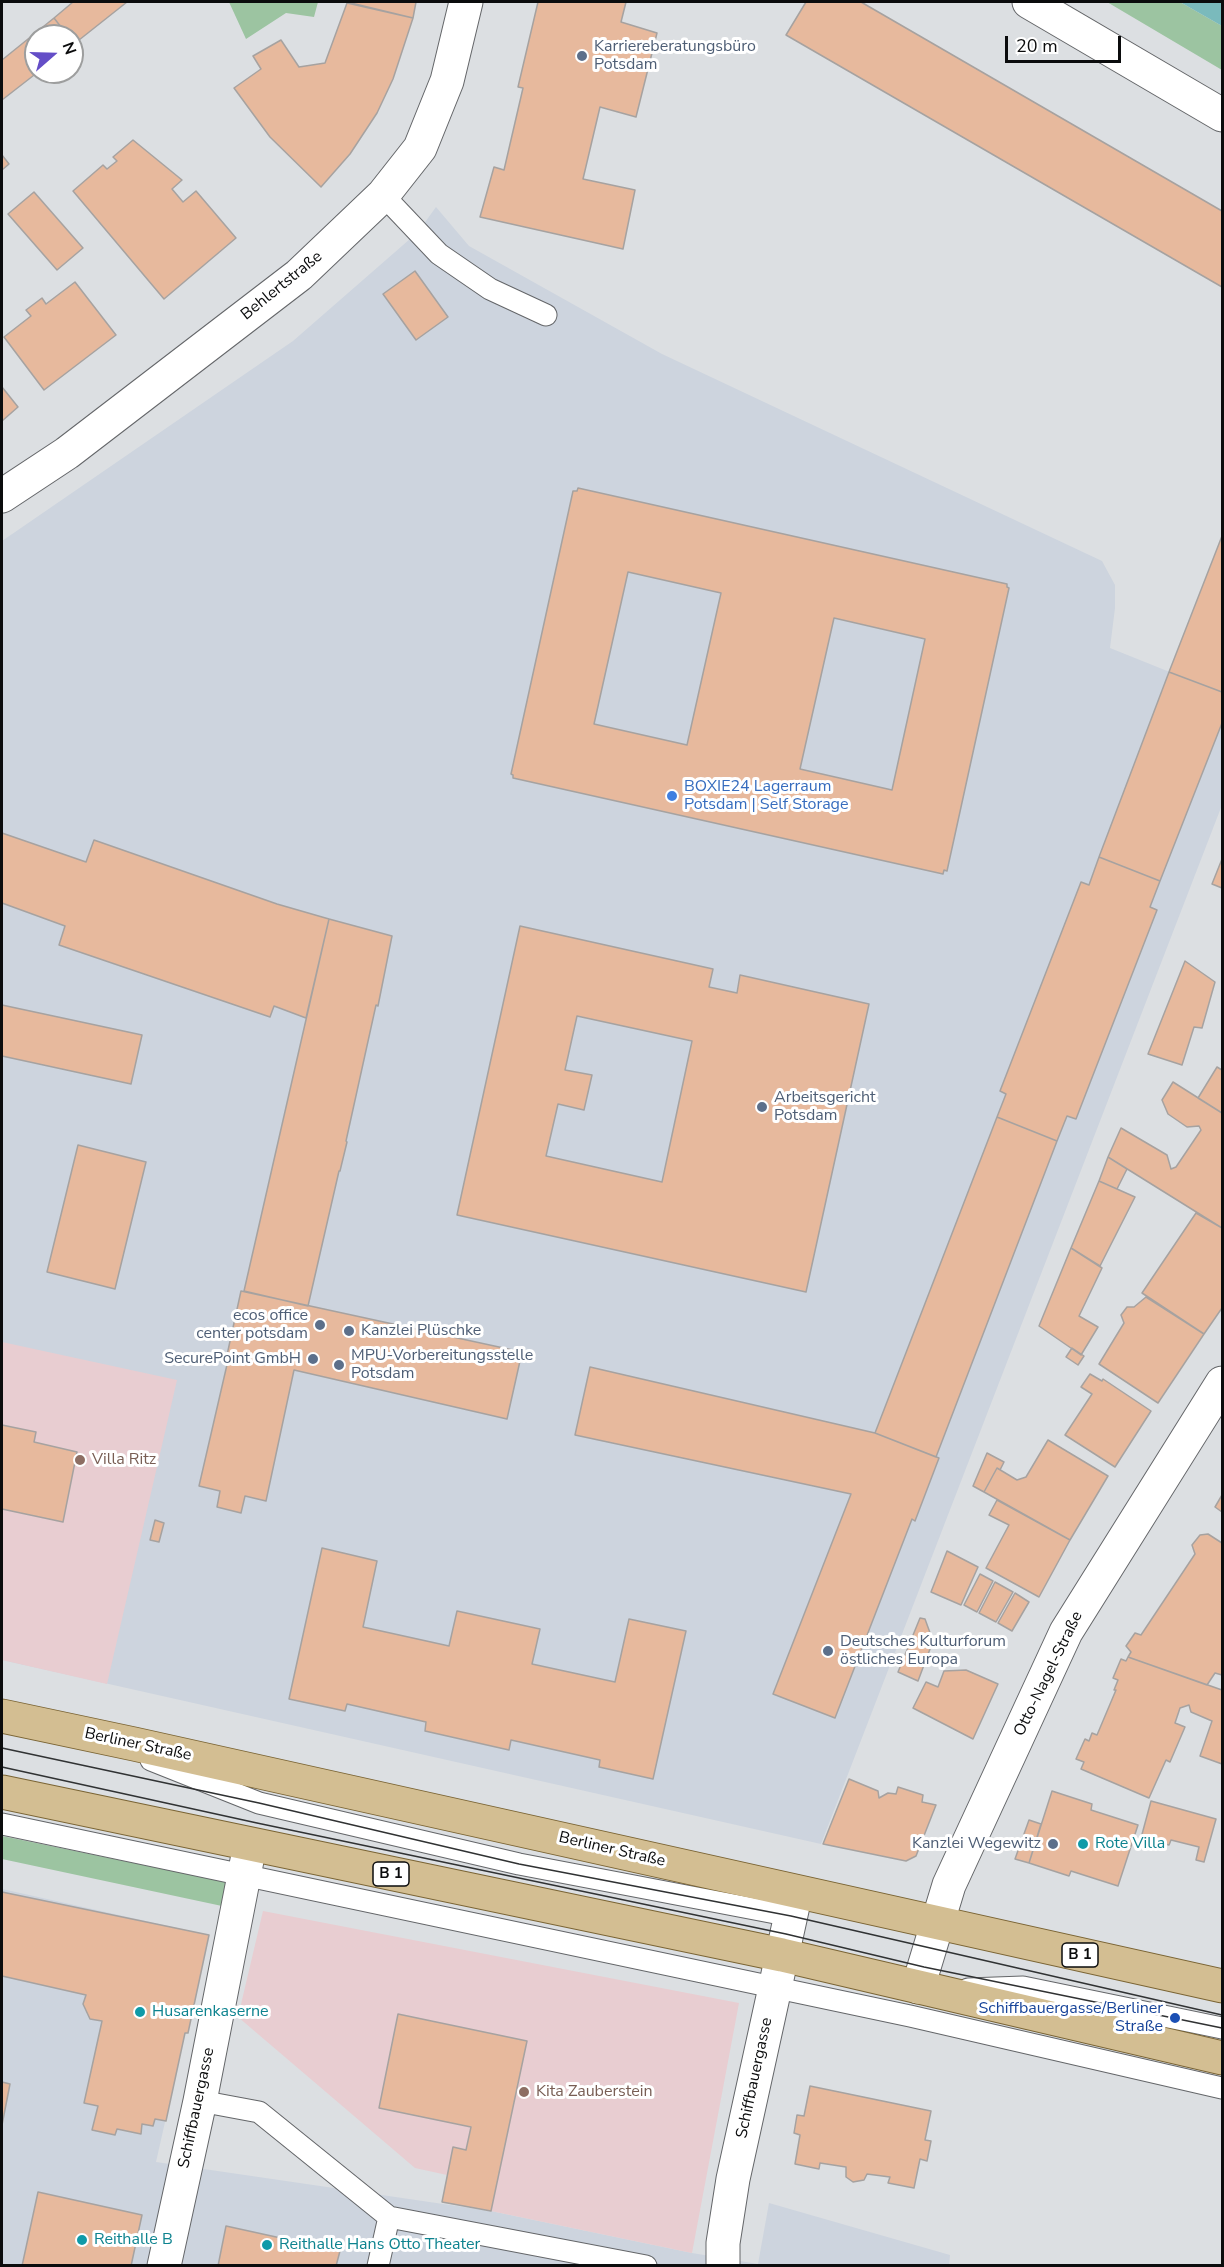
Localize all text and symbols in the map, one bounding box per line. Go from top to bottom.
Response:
north arrow [24,24,84,84]
scale bar [1008,24,1124,62]
text: 20 m [1016,34,1058,58]
place label: Karriereberatungsbüro Potsdam [594,37,756,75]
text: N [57,39,81,58]
marker: Karriereberatungsbüro Potsdam [575,49,589,63]
street label: Behlertstraße [237,247,327,325]
place label: BOXIE24 Lagerraum Potsdam | Self Storage [684,777,849,815]
marker: BOXIE24 Lagerraum Potsdam | Self Storage [665,789,679,803]
place label: Arbeitsgericht Potsdam [774,1088,876,1126]
marker: Arbeitsgericht Potsdam [755,1100,769,1114]
place label: ecos office center potsdam [196,1306,308,1344]
marker: ecos office center potsdam [313,1318,327,1332]
place label: Kanzlei Plüschke [361,1321,481,1341]
marker: Kanzlei Plüschke [342,1324,356,1338]
place label: MPU-Vorbereitungsstelle Potsdam [351,1346,533,1384]
place label: SecurePoint GmbH [164,1349,301,1369]
marker: SecurePoint GmbH [306,1352,320,1366]
marker: MPU-Vorbereitungsstelle Potsdam [332,1358,346,1372]
place label: Villa Ritz [92,1450,156,1470]
marker: Villa Ritz [73,1453,87,1467]
street label: Otto-Nagel-Straße [1011,1609,1087,1739]
place label: Deutsches Kulturforum östliches Europa [840,1632,1006,1670]
marker: Deutsches Kulturforum östliches Europa [821,1644,835,1658]
street label: Berliner Straße [83,1724,193,1766]
street label: Berliner Straße [557,1828,667,1872]
place label: Kanzlei Wegewitz [912,1834,1041,1854]
place label: Rote Villa [1095,1834,1165,1854]
marker: Kanzlei Wegewitz [1046,1837,1060,1851]
marker: Rote Villa [1076,1837,1090,1851]
road number: B 1 [373,1862,409,1886]
road number: B 1 [1062,1943,1098,1967]
place label: Schiffbauergasse/Berliner Straße [978,1999,1163,2037]
place label: Husarenkaserne [152,2002,268,2022]
marker: Husarenkaserne [133,2005,147,2019]
marker: Schiffbauergasse/Berliner Straße [1168,2011,1182,2025]
street label: Schiffbauergasse [733,2016,777,2140]
street label: Schiffbauergasse [175,2046,219,2170]
place label: Kita Zauberstein [536,2082,653,2102]
marker: Kita Zauberstein [517,2085,531,2099]
place label: Reithalle B [94,2230,173,2250]
marker: Reithalle B [75,2233,89,2247]
place label: Reithalle Hans Otto Theater [279,2235,480,2255]
marker: Reithalle Hans Otto Theater [260,2238,274,2252]

